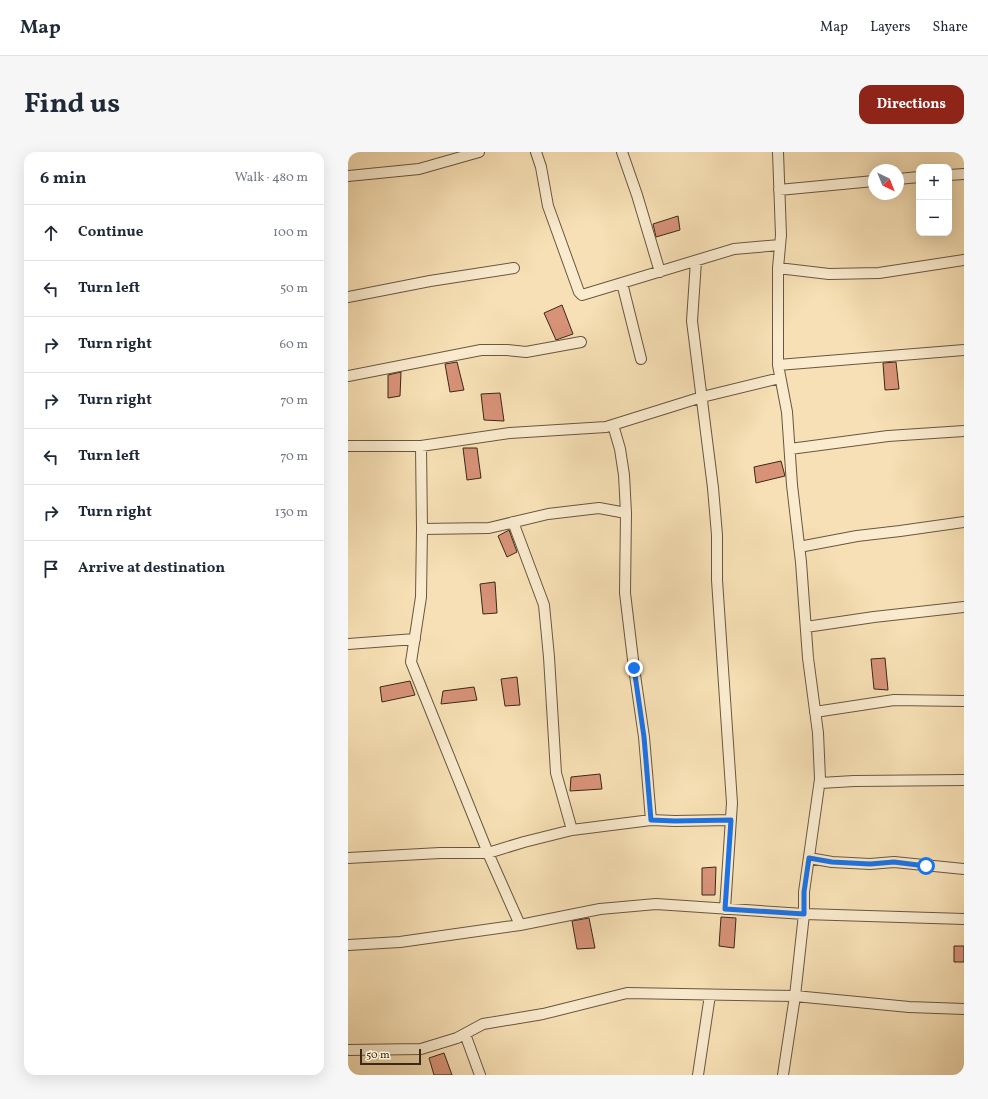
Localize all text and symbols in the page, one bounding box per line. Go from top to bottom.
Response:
text: Map [20,15,61,41]
text: Map [820,18,848,37]
text: Layers [870,18,910,37]
text: Share [932,18,968,37]
text: Find us [24,85,120,124]
button: Directions [859,85,964,124]
north arrow [868,164,904,200]
map controls [916,164,952,236]
button: + [916,164,952,200]
text: 6 min [40,167,86,190]
text: Walk · 480 m [235,169,308,187]
button: − [916,200,952,236]
icon: ahead [40,222,62,244]
text: Continue [78,222,143,243]
text: 100 m [273,224,308,242]
icon: left [40,278,62,300]
text: Turn left [78,278,140,299]
text: 50 m [280,280,308,298]
icon: right [40,334,62,356]
text: Turn right [78,334,152,355]
text: 60 m [280,336,308,354]
icon: right [40,390,62,412]
text: Turn right [78,390,152,411]
text: 70 m [280,392,308,410]
icon: left [40,446,62,468]
text: Turn left [78,446,140,467]
text: 70 m [280,448,308,466]
icon: right [40,502,62,524]
text: Turn right [78,502,152,523]
text: 130 m [275,504,308,522]
icon: arrive [40,558,62,580]
text: Arrive at destination [78,558,225,579]
route end [625,659,643,677]
route start [917,857,935,875]
scale bar [360,1047,421,1066]
text: 50 m [366,1048,390,1063]

